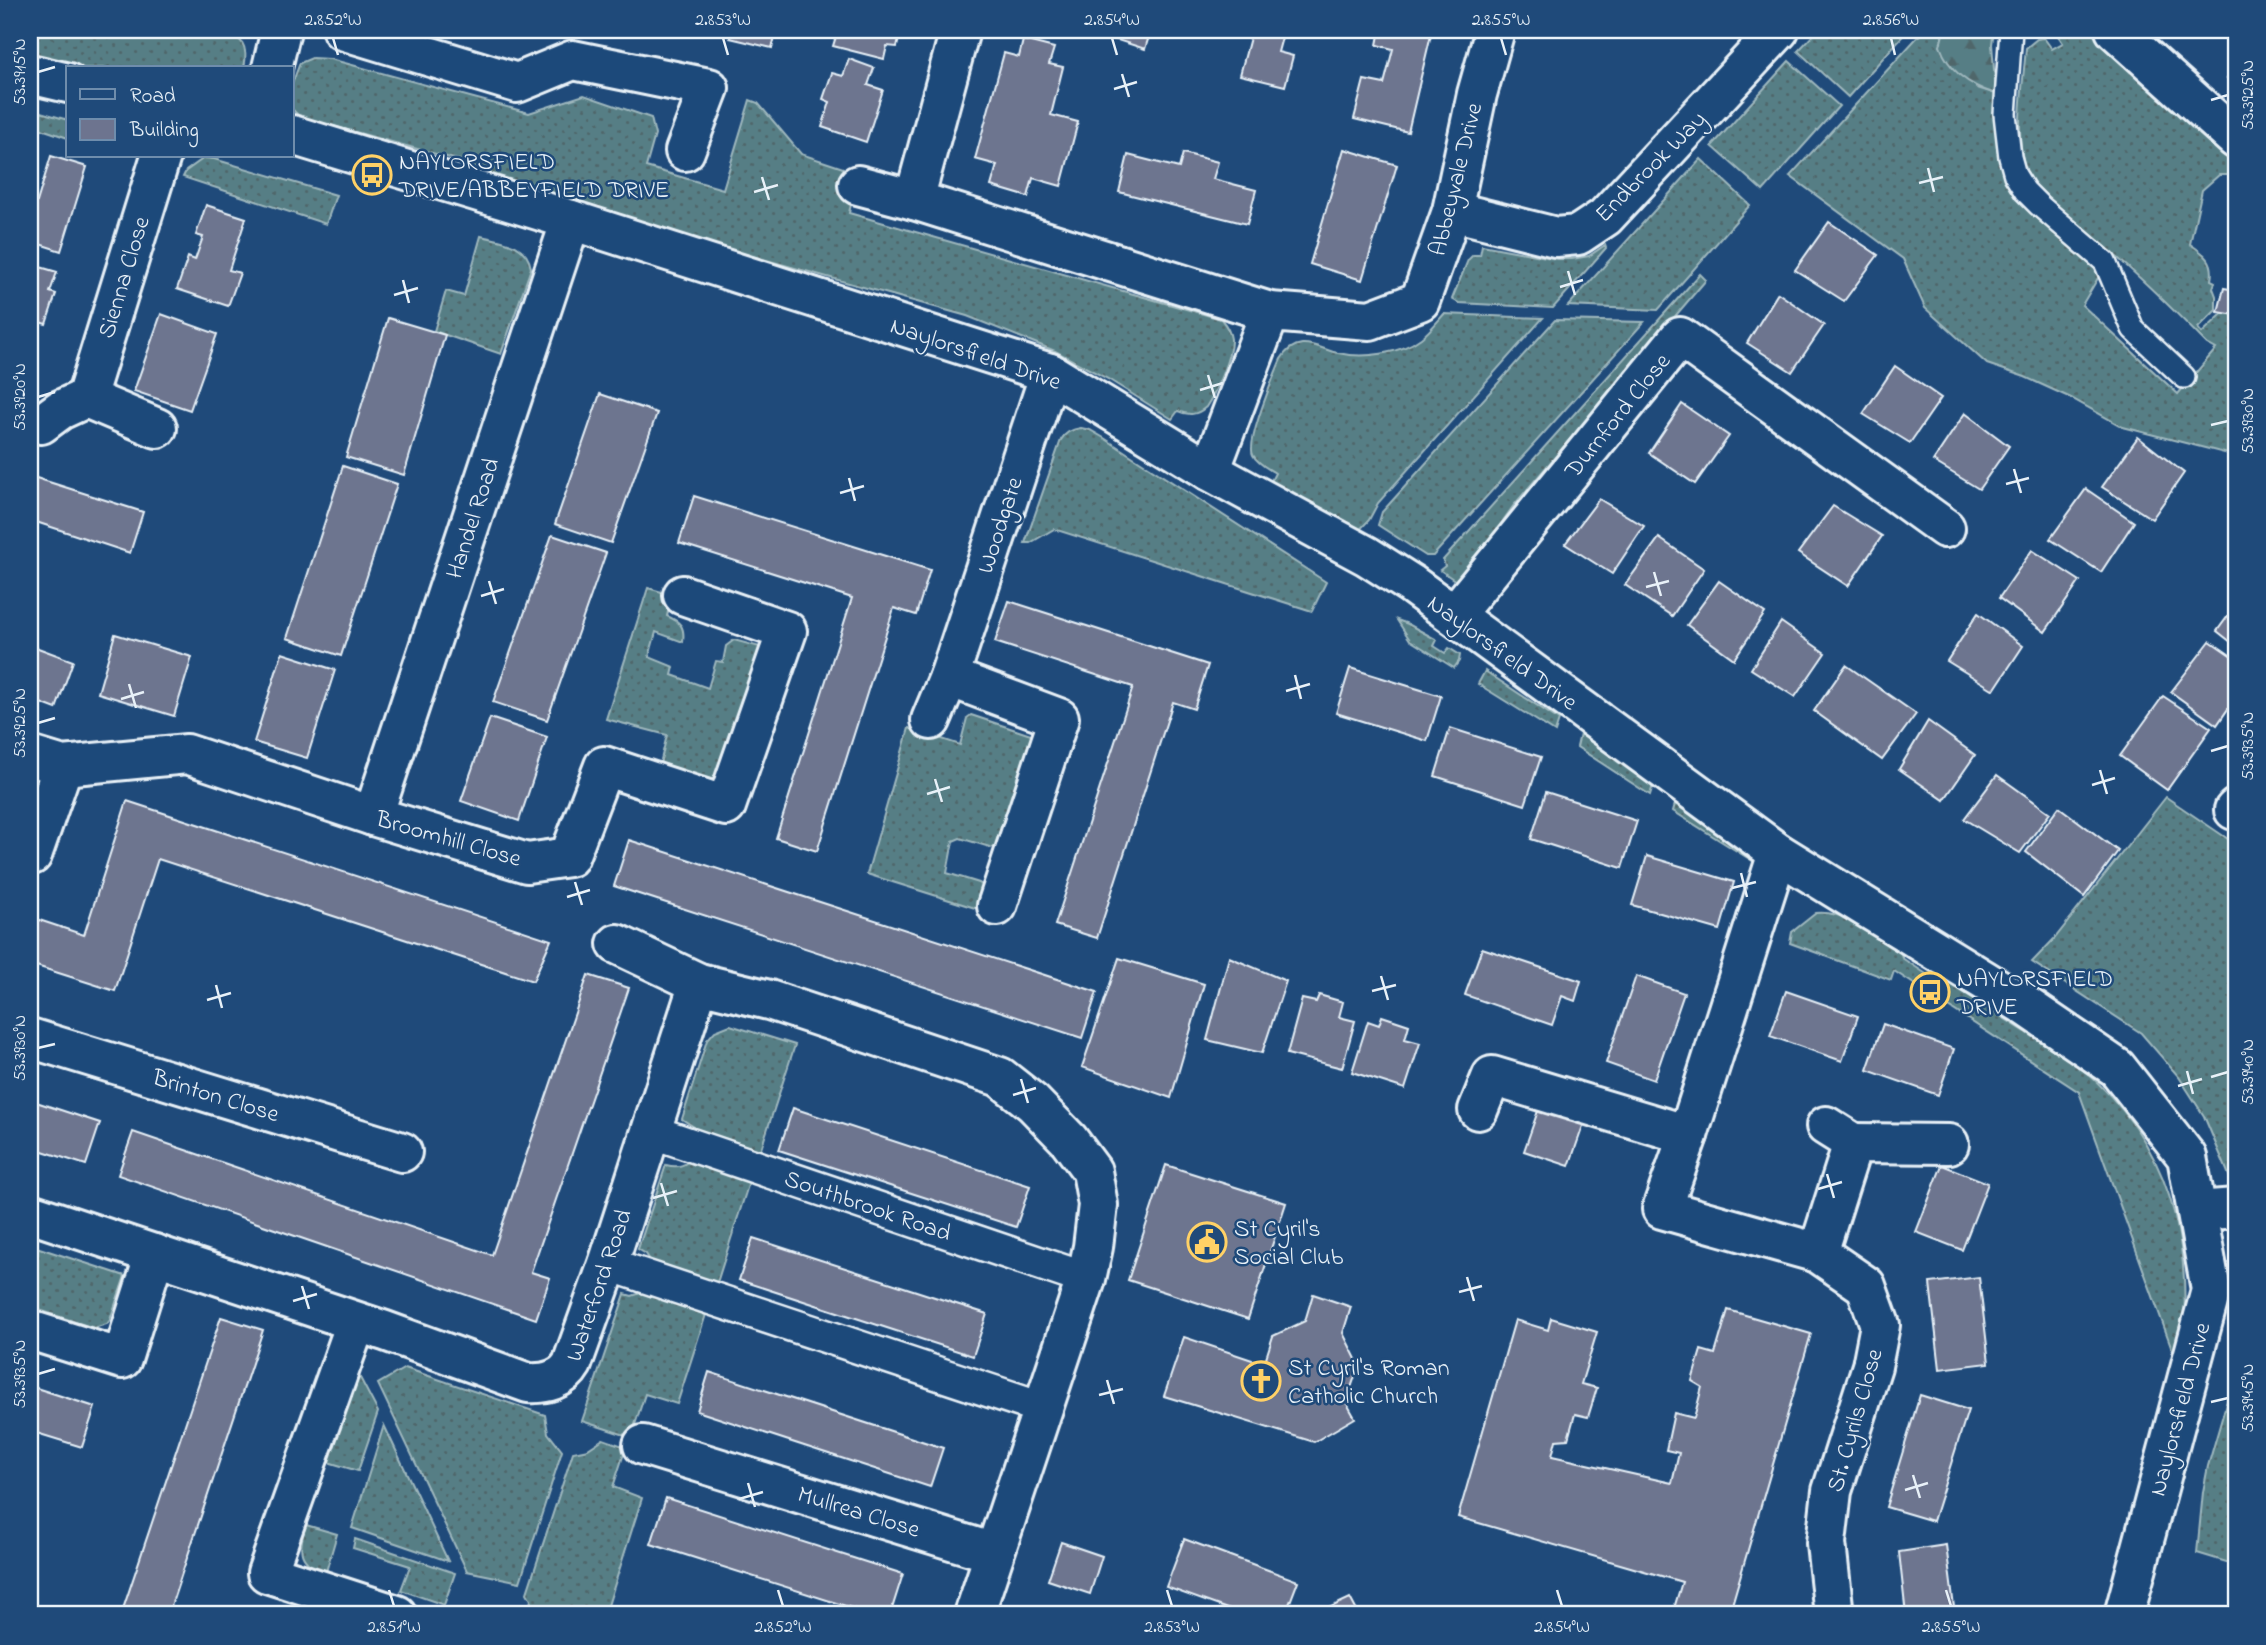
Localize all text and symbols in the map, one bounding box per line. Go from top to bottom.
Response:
text: 2.852°W [304,8,362,34]
text: 2.853°W [695,8,751,34]
text: 2.854°W [1084,8,1140,34]
text: 2.855°W [1472,8,1530,34]
text: 2.856°W [1863,8,1919,34]
text: 53.3915°N [8,38,34,106]
text: 53.3925°N [2236,60,2262,130]
legend [66,66,294,158]
text: Road [130,82,176,112]
street label: Abbeyvale Drive [1422,99,1494,260]
street label: Endbrook Way [1588,104,1716,232]
text: Building [129,116,199,148]
place label: NAYLORSFIELD DRIVE/ABBEYFIELD DRIVE [398,146,669,209]
bus stop icon: NAYLORSFIELD DRIVE/ABBEYFIELD DRIVE [351,154,393,196]
street label: Sienna Close [90,212,161,343]
street label: Naylorsfield Drive [885,310,1066,402]
street label: Durnford Close [1557,346,1681,488]
text: 53.3920°N [8,363,34,431]
text: 53.3930°N [2236,388,2262,454]
street label: Handel Road [438,453,511,584]
street label: Woodgate [969,473,1033,579]
street label: Naylorsfield Drive [1418,587,1584,722]
text: 53.3925°N [8,688,34,758]
text: 53.3935°N [2236,712,2262,780]
street label: Broomhill Close [371,803,525,878]
place label: NAYLORSFIELD DRIVE [1956,963,2113,1026]
bus stop icon: NAYLORSFIELD DRIVE [1909,971,1951,1013]
text: 53.3930°N [8,1015,34,1081]
text: 53.3940°N [2236,1039,2262,1105]
street label: Brinton Close [147,1061,283,1133]
street label: Southbrook Road [779,1162,956,1252]
street label: Waterford Road [558,1204,643,1367]
place label: St Cyril's Social Club [1234,1213,1344,1276]
public building icon: St Cyril's Social Club [1186,1221,1228,1263]
street label: Naylorsfield Drive [2141,1319,2222,1501]
text: 53.3935°N [8,1340,34,1408]
street label: St. Cyrils Close [1819,1345,1895,1497]
place label: St Cyril's Roman Catholic Church [1288,1352,1450,1415]
church icon: St Cyril's Roman Catholic Church [1240,1360,1282,1402]
text: 53.3945°N [2236,1364,2262,1432]
street label: Mullrea Close [793,1478,924,1549]
text: 2.851°W [367,1615,421,1641]
text: 2.852°W [754,1615,812,1641]
text: 2.853°W [1144,1615,1200,1641]
text: 2.854°W [1534,1615,1590,1641]
text: 2.855°W [1922,1615,1980,1641]

